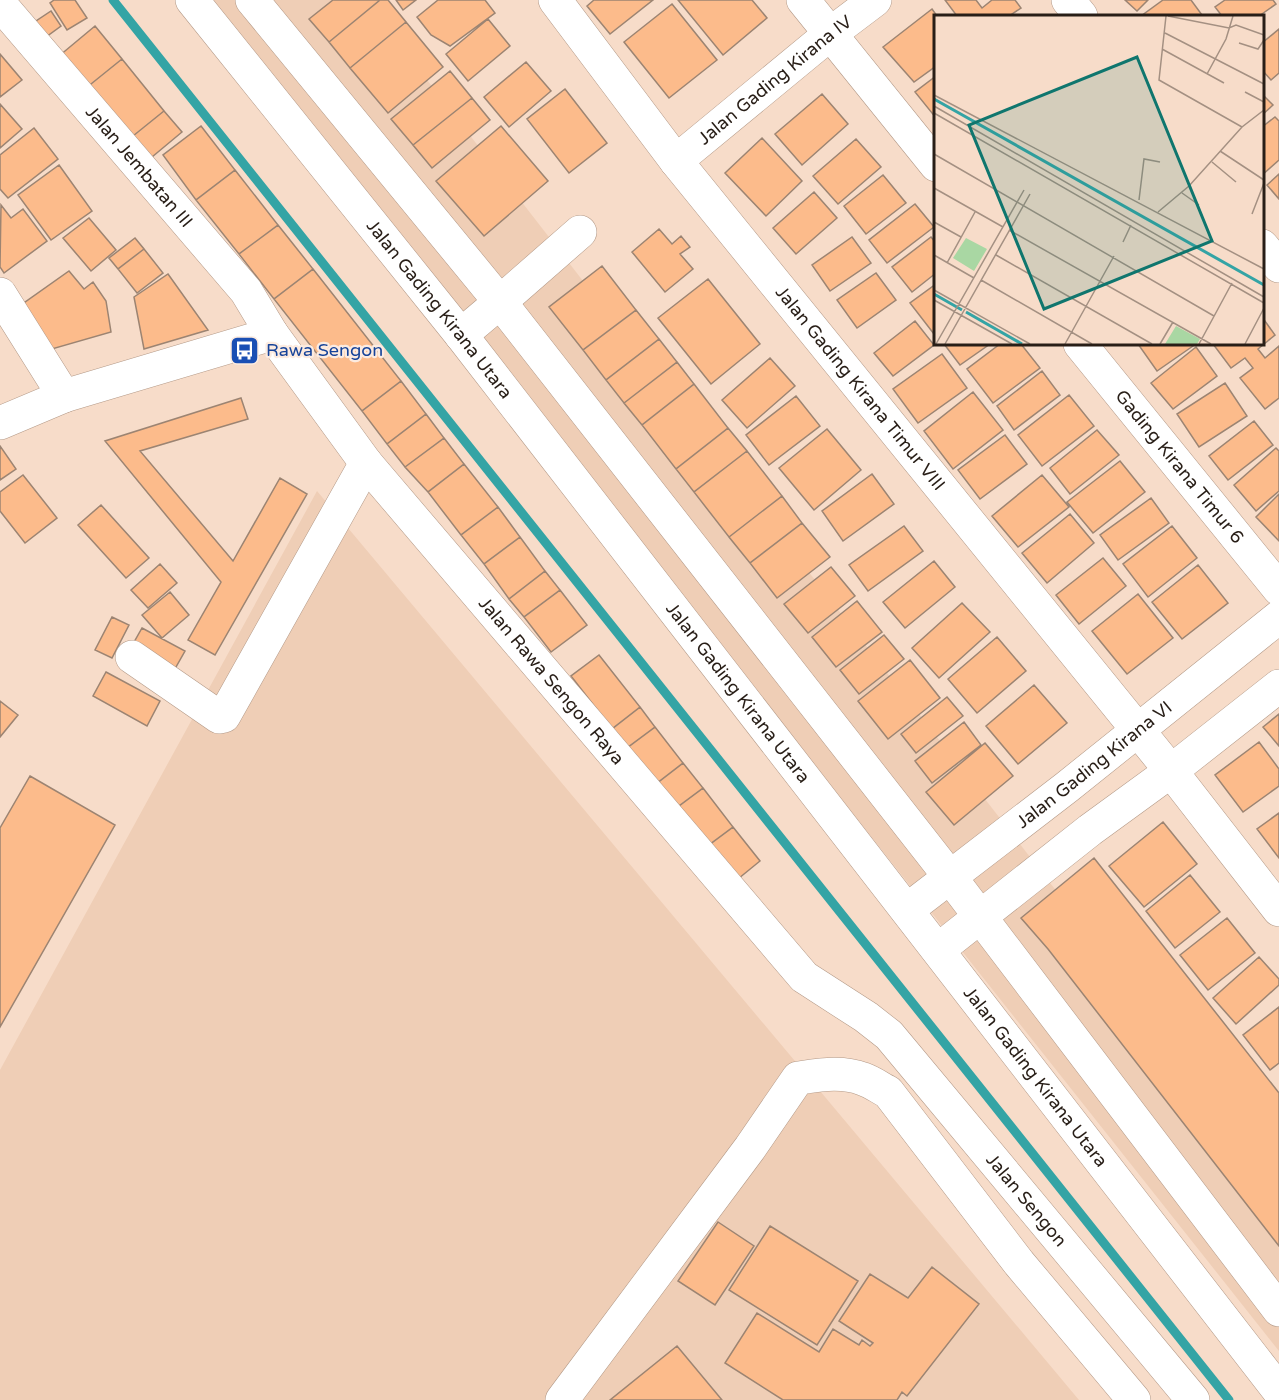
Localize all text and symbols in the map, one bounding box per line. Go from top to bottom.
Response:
street label: Jalan Gading Kirana IV [694,10,857,149]
inset map [934,15,1264,345]
street label: Jalan Jembatan III [81,101,197,232]
street label: Jalan Gading Kirana Utara [362,215,517,403]
street label: Jalan Gading Kirana Timur VIII [771,281,950,495]
bus stop icon: Rawa Sengon [229,334,261,366]
place label: Rawa Sengon [266,339,383,361]
street label: Gading Kirana Timur 6 [1111,385,1249,548]
street label: Jalan Rawa Sengon Raya [474,592,629,769]
street label: Jalan Gading Kirana Utara [661,598,815,787]
street label: Jalan Gading Kirana VI [1012,696,1176,833]
street label: Jalan Gading Kirana Utara [959,982,1112,1171]
street label: Jalan Sengon [981,1149,1072,1251]

